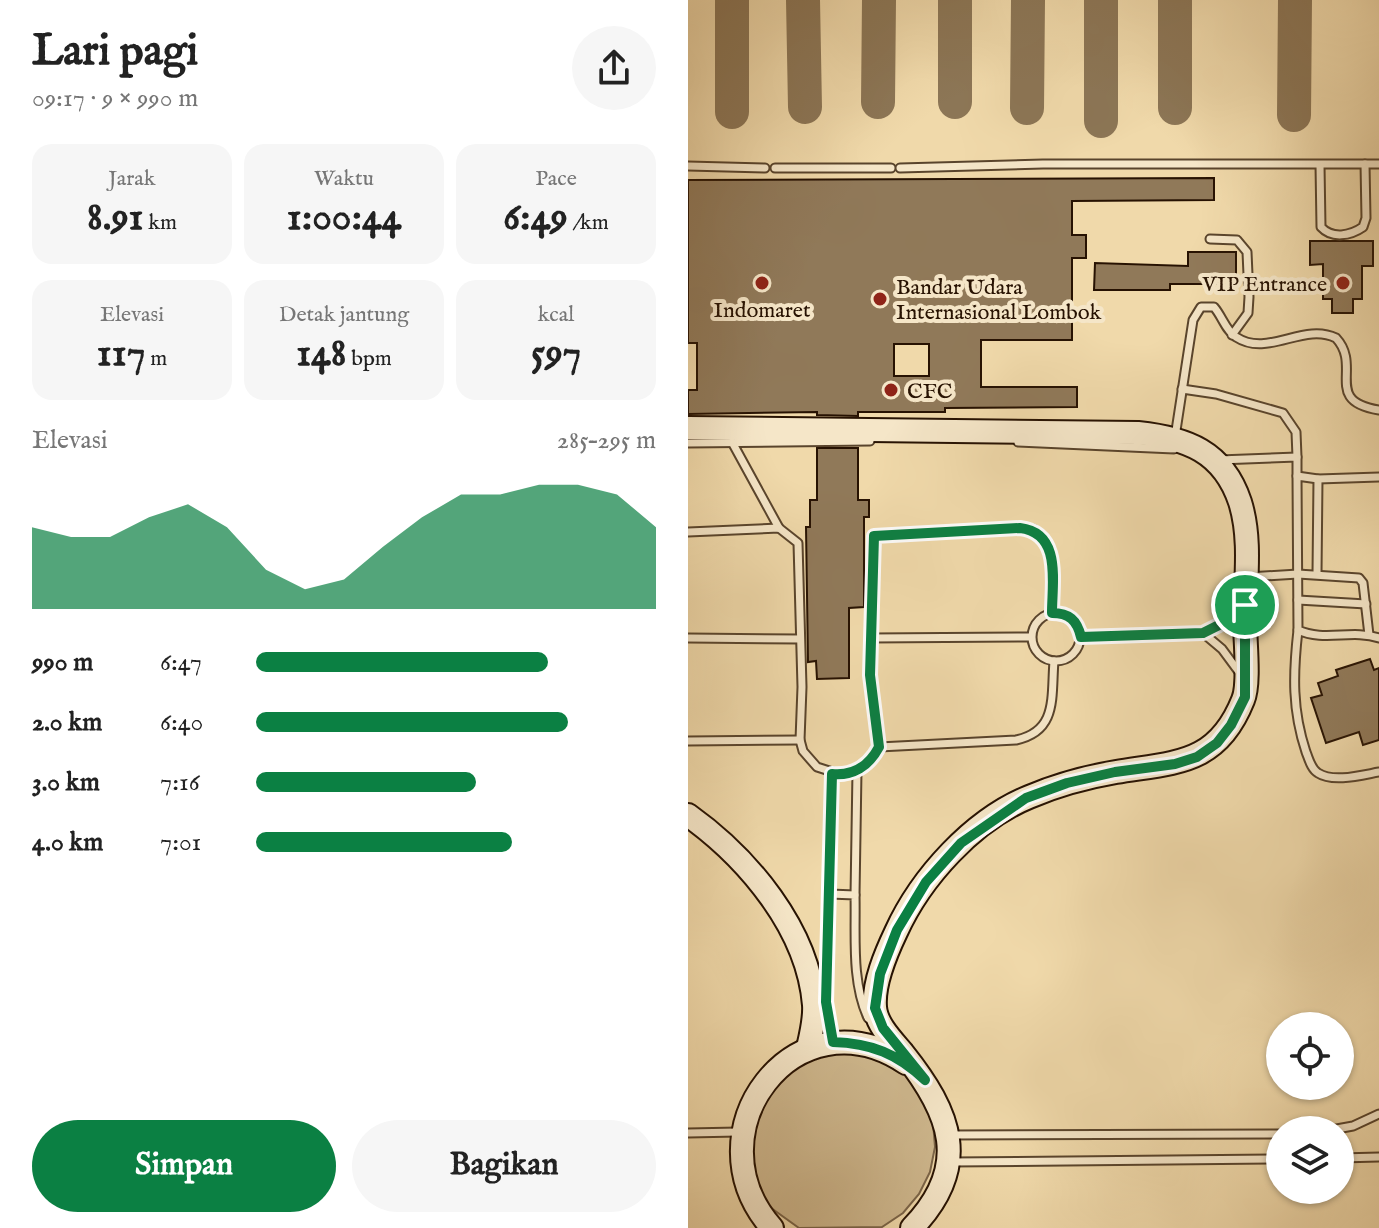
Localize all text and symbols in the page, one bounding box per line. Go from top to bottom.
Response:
text: Lari pagi [32,24,198,80]
button: share [572,26,656,110]
text: 09:17 · 9 × 990 m [32,82,198,115]
text: Jarak [108,165,156,193]
text: Waktu [314,165,374,193]
text: Pace [535,165,577,193]
text: 8.91 [87,193,143,244]
text: 1:00:44 [287,193,401,244]
text: 6:49 [503,193,568,244]
text: km [143,209,177,237]
text: /km [568,209,609,237]
place label: VIP Entrance [1201,271,1327,299]
marker: Indomaret [753,274,771,292]
place label: Bandar Udara Internasional Lombok [896,274,1102,327]
marker: VIP Entrance [1334,274,1352,292]
marker: Bandar Udara Internasional Lombok [871,290,889,308]
place label: Indomaret [713,297,811,325]
text: Elevasi [100,301,164,329]
text: Detak jantung [279,301,409,329]
text: kcal [538,301,574,329]
text: 117 [97,329,145,380]
text: 148 [296,329,346,380]
text: 597 [531,329,581,380]
text: m [145,345,167,373]
text: bpm [346,345,392,373]
place label: CFC [907,378,952,406]
marker: CFC [882,381,900,399]
text: Elevasi [32,424,108,457]
text: 285–295 m [557,424,656,457]
pin [1211,571,1279,639]
icon: arrive [1223,583,1267,627]
text: 990 m [32,646,93,679]
text: 6:47 [160,646,202,679]
text: 2.0 km [32,706,102,739]
text: 6:40 [160,706,203,739]
text: 3.0 km [32,766,100,799]
text: 7:16 [160,766,200,799]
text: 4.0 km [32,826,103,859]
text: 7:01 [160,826,201,859]
map controls [1266,1012,1354,1204]
button: locate [1266,1012,1354,1100]
button: layers [1266,1116,1354,1204]
button: Simpan [32,1120,336,1212]
button: Bagikan [352,1120,656,1212]

